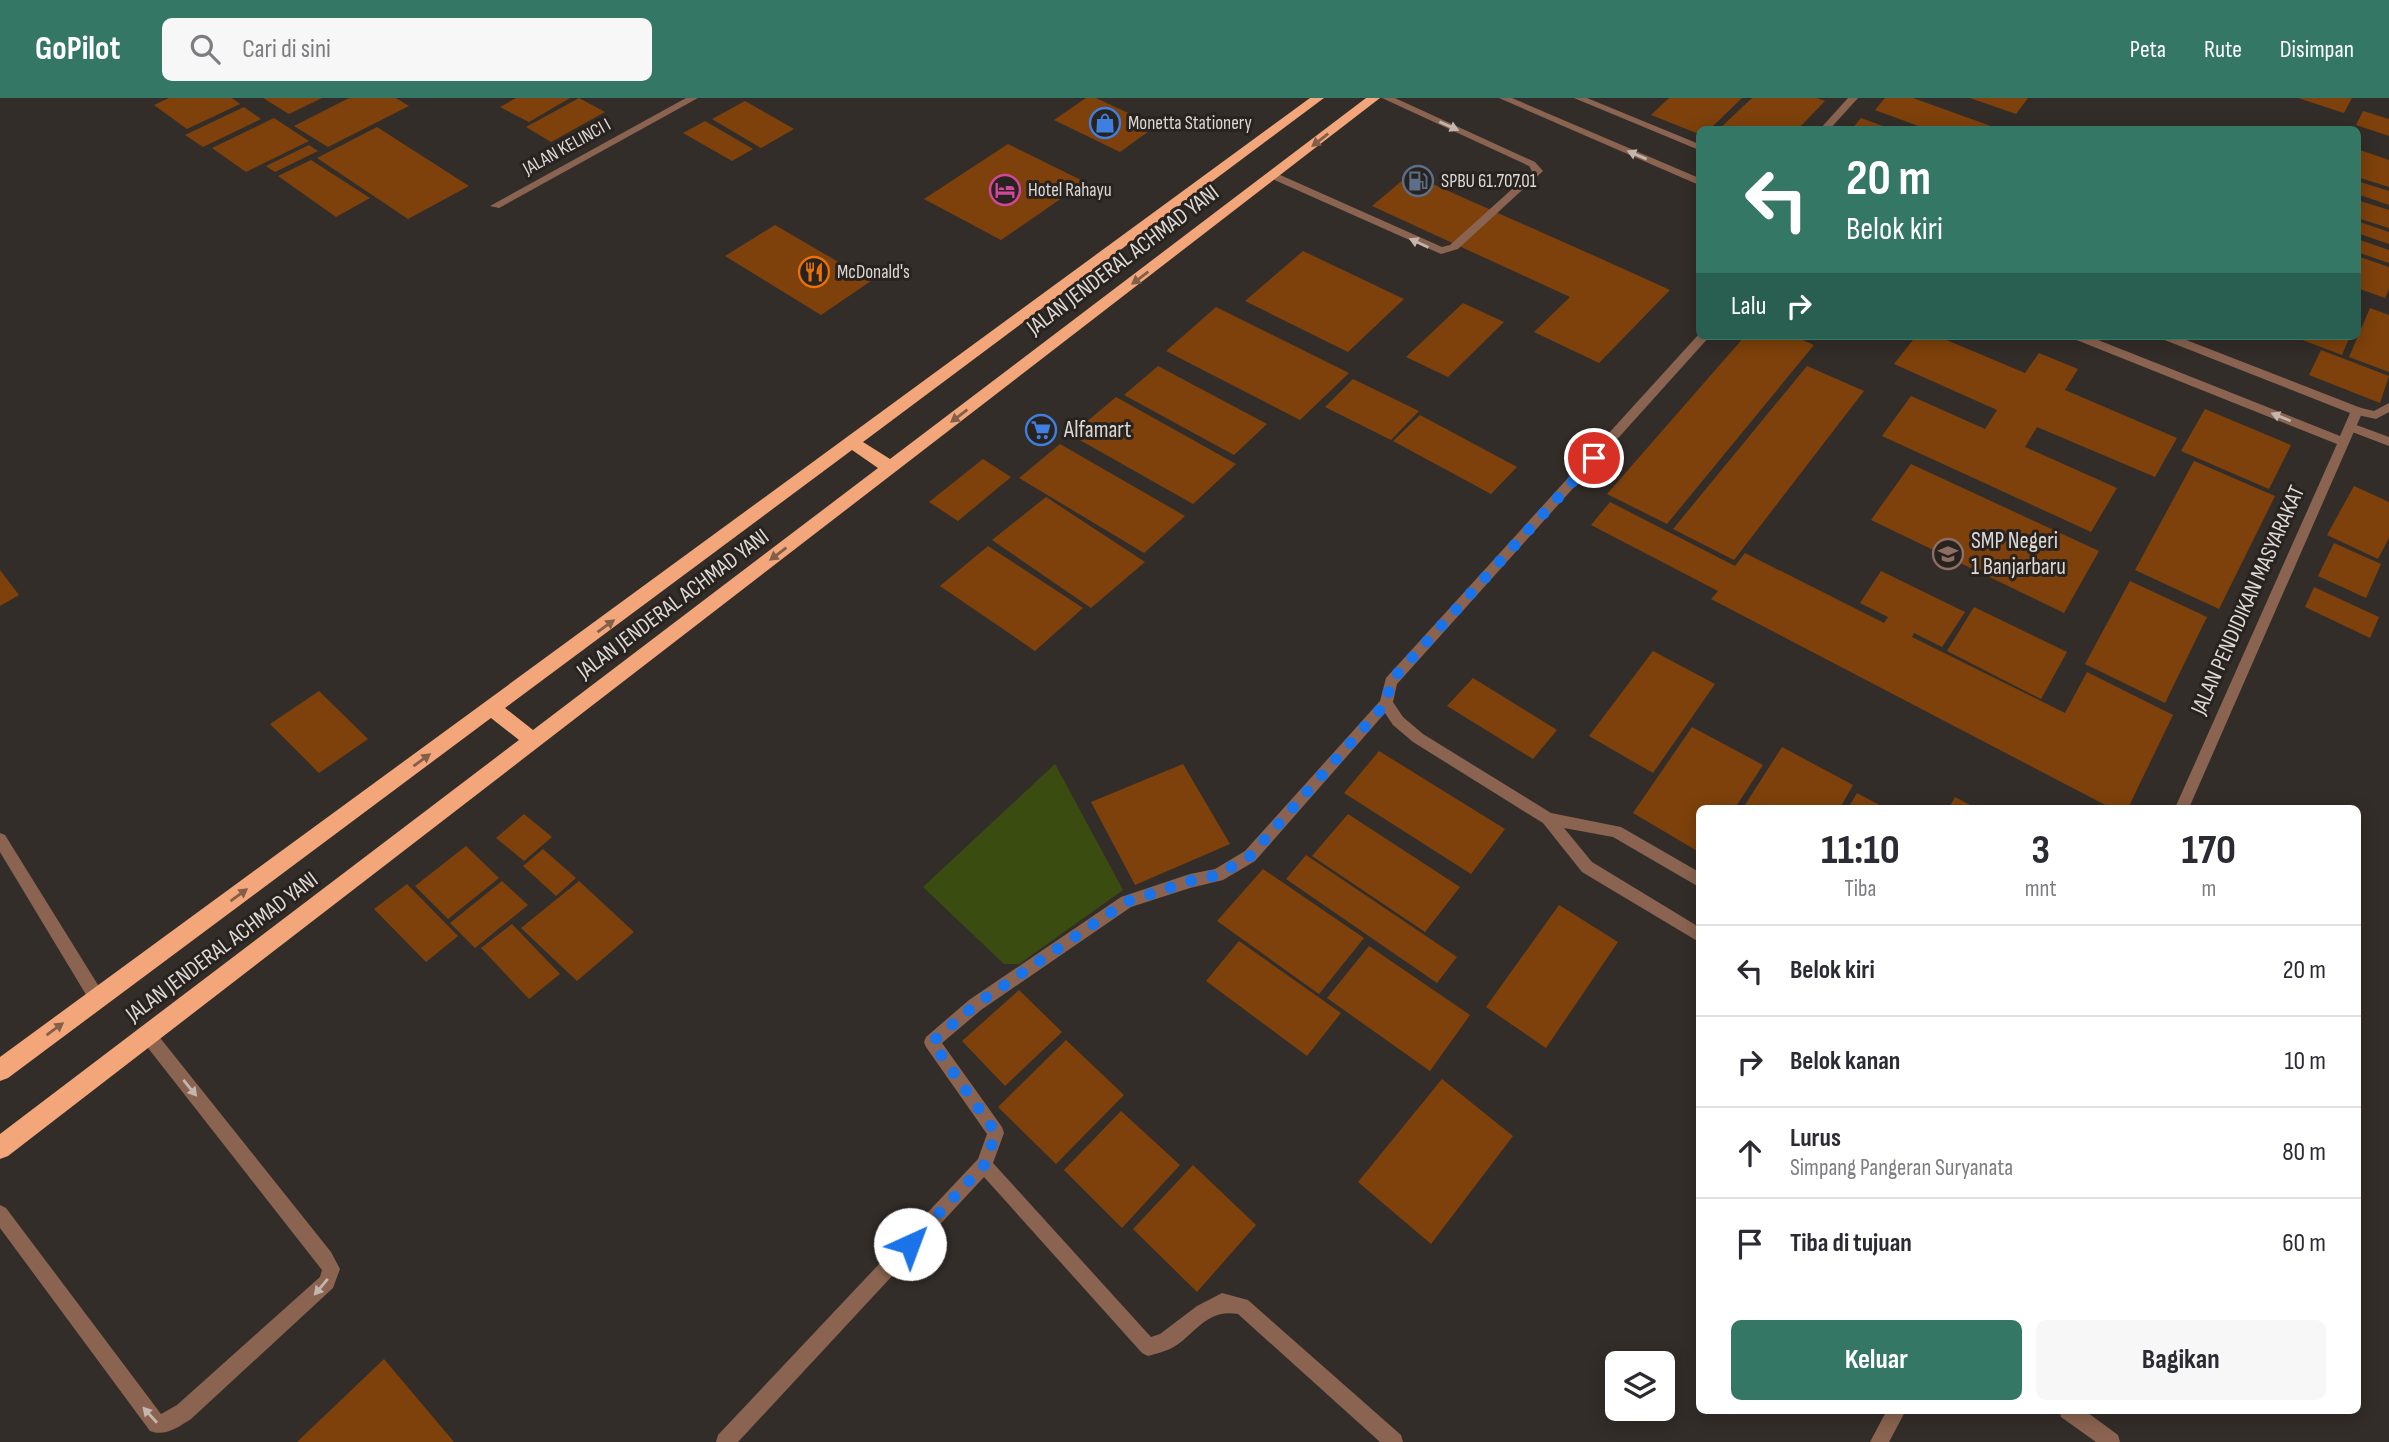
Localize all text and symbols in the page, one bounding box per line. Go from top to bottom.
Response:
search box [162,18,652,81]
text: GoPilot [35,29,120,69]
icon: search [186,30,224,68]
text: Cari di sini [242,34,331,65]
text: Peta [2130,35,2166,64]
text: Rute [2204,35,2242,64]
text: Disimpan [2280,35,2354,64]
shop icon: Monetta Stationery [1088,106,1122,140]
place label: Monetta Stationery [1128,112,1252,135]
street label: JALAN KELINCI I [518,113,615,181]
one-way arrow [1439,121,1460,132]
one-way arrow [1312,132,1330,147]
one-way arrow [1626,149,1647,160]
text: 20 m [1846,150,1931,209]
icon: left [1731,154,1822,245]
fuel station icon: SPBU 61.707.01 [1401,164,1435,198]
place label: SPBU 61.707.01 [1441,170,1537,193]
hotel icon: Hotel Rahayu [988,173,1022,207]
street label: JALAN JENDERAL ACHMAD YANI [1021,179,1225,342]
place label: Hotel Rahayu [1028,179,1112,202]
text: Belok kiri [1846,210,1943,249]
one-way arrow [1409,237,1429,249]
restaurant icon: McDonald's [797,255,831,289]
place label: McDonald's [837,261,910,284]
one-way arrow [1130,271,1149,285]
icon: right [1780,287,1818,325]
text: Lalu [1731,291,1766,322]
one-way arrow [950,409,968,423]
one-way arrow [2270,411,2291,422]
supermarket icon: Alfamart [1024,413,1058,447]
place label: Alfamart [1063,416,1131,444]
pin [1564,428,1624,488]
icon: arrive [1575,439,1613,477]
street label: JALAN PENDIDIKAN MASYARAKAT [2184,481,2311,720]
street label: JALAN JENDERAL ACHMAD YANI [571,523,775,686]
place label: SMP Negeri 1 Banjarbaru [1971,527,2066,581]
school or university icon: SMP Negeri 1 Banjarbaru [1931,537,1965,571]
one-way arrow [769,547,787,561]
one-way arrow [596,618,614,633]
one-way arrow [413,754,431,768]
text: 11:10 [1821,825,1900,876]
text: 3 [2031,825,2050,876]
text: 170 [2182,825,2236,876]
street label: JALAN JENDERAL ACHMAD YANI [120,866,324,1029]
text: Tiba [1844,875,1876,903]
text: mnt [2025,875,2057,903]
text: m [2201,875,2216,903]
one-way arrow [229,887,247,902]
icon: left [1731,952,1769,990]
text: Belok kiri [1790,955,1875,986]
text: 20 m [2283,955,2326,986]
one-way arrow [46,1022,64,1036]
icon: right [1731,1043,1769,1081]
text: Belok kanan [1790,1046,1900,1077]
text: 10 m [2284,1046,2326,1077]
one-way arrow [182,1078,197,1096]
text: Lurus [1790,1123,1841,1154]
icon: ahead [1731,1134,1769,1172]
text: 80 m [2282,1137,2326,1168]
text: Simpang Pangeran Suryanata [1790,1154,2013,1182]
position arrow [873,1207,947,1281]
icon: arrive [1731,1225,1769,1263]
text: Tiba di tujuan [1790,1228,1912,1259]
text: 60 m [2282,1228,2326,1259]
one-way arrow [313,1278,328,1296]
button: Keluar [1731,1320,2022,1400]
button: Bagikan [2036,1320,2326,1400]
map controls [1605,1351,1675,1421]
button: layers [1605,1351,1675,1421]
one-way arrow [142,1407,158,1424]

